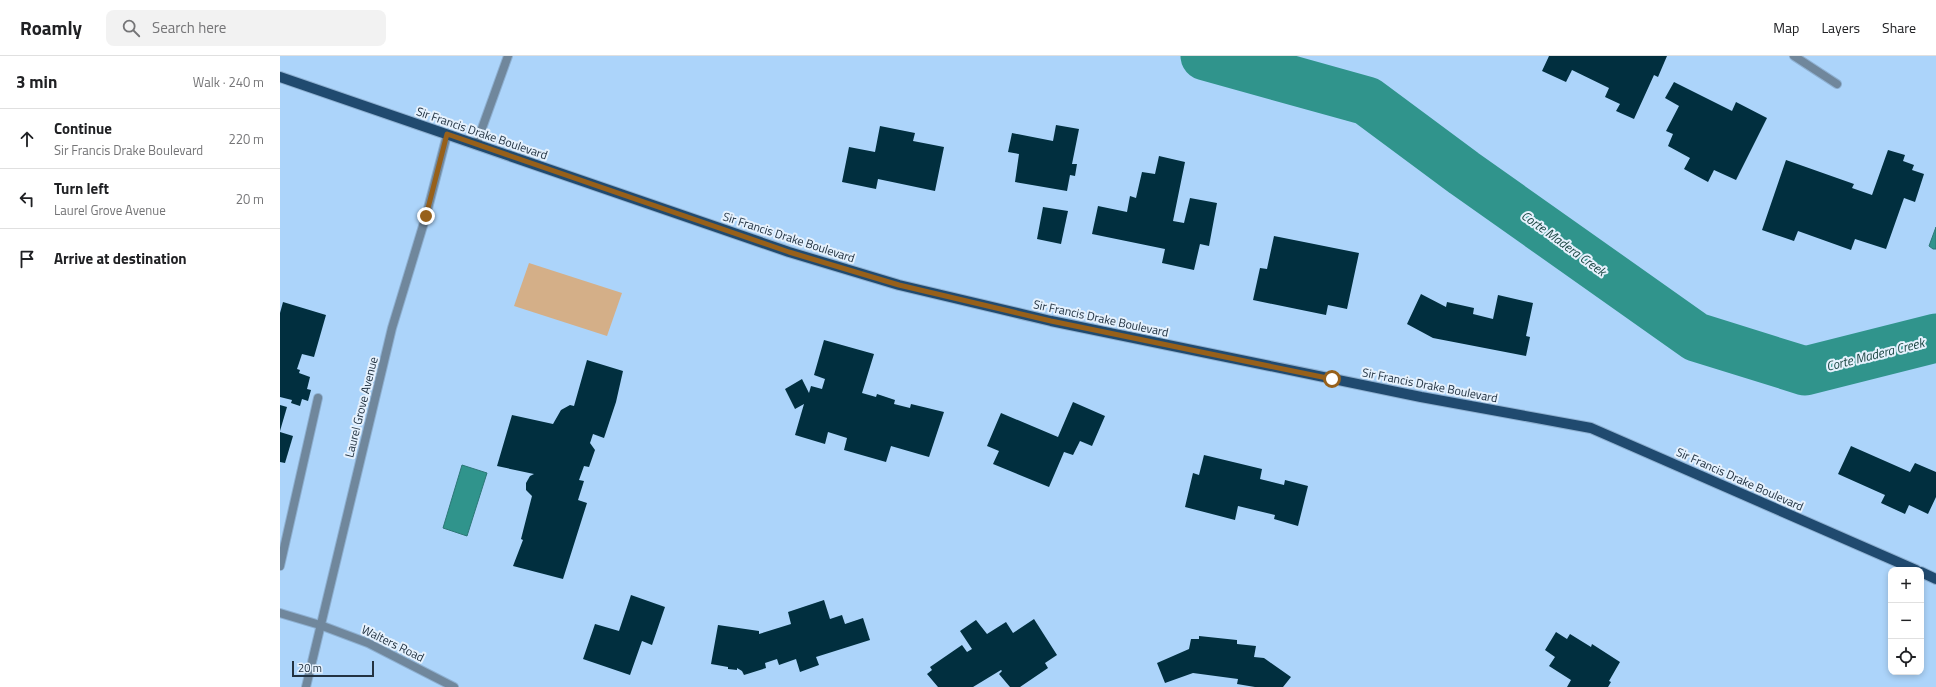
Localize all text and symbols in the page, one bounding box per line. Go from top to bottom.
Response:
search box [106,10,386,46]
text: Roamly [20,13,82,42]
text: Search here [152,16,226,39]
icon: search [120,17,142,39]
text: Map [1773,17,1799,38]
text: Layers [1821,17,1860,38]
text: Share [1882,17,1916,38]
text: 3 min [16,69,57,95]
text: Walk · 240 m [193,72,264,92]
street label: Sir Francis Drake Boulevard [414,102,550,164]
text: Continue [54,117,112,140]
icon: ahead [16,128,38,150]
text: 220 m [228,129,264,149]
text: Sir Francis Drake Boulevard [54,140,203,160]
text: Turn left [54,177,109,200]
icon: left [16,188,38,210]
text: 20 m [236,189,264,209]
text: Laurel Grove Avenue [54,200,166,220]
water label: Corte Madera Creek [1517,205,1612,282]
route end [417,207,435,225]
street label: Sir Francis Drake Boulevard [721,207,857,267]
text: Arrive at destination [54,247,187,270]
icon: arrive [16,248,38,270]
street label: Sir Francis Drake Boulevard [1032,294,1170,342]
water label: Corte Madera Creek [1824,332,1928,376]
street label: Laurel Grove Avenue [339,355,383,459]
street label: Sir Francis Drake Boulevard [1361,363,1499,407]
route start [1323,370,1341,388]
street label: Sir Francis Drake Boulevard [1673,442,1807,516]
map controls [1888,567,1924,675]
button: + [1888,567,1924,603]
button: − [1888,603,1924,639]
street label: Walters Road [358,620,428,666]
button: locate [1888,639,1924,675]
scale bar [292,659,374,678]
text: 20 m [298,660,322,676]

